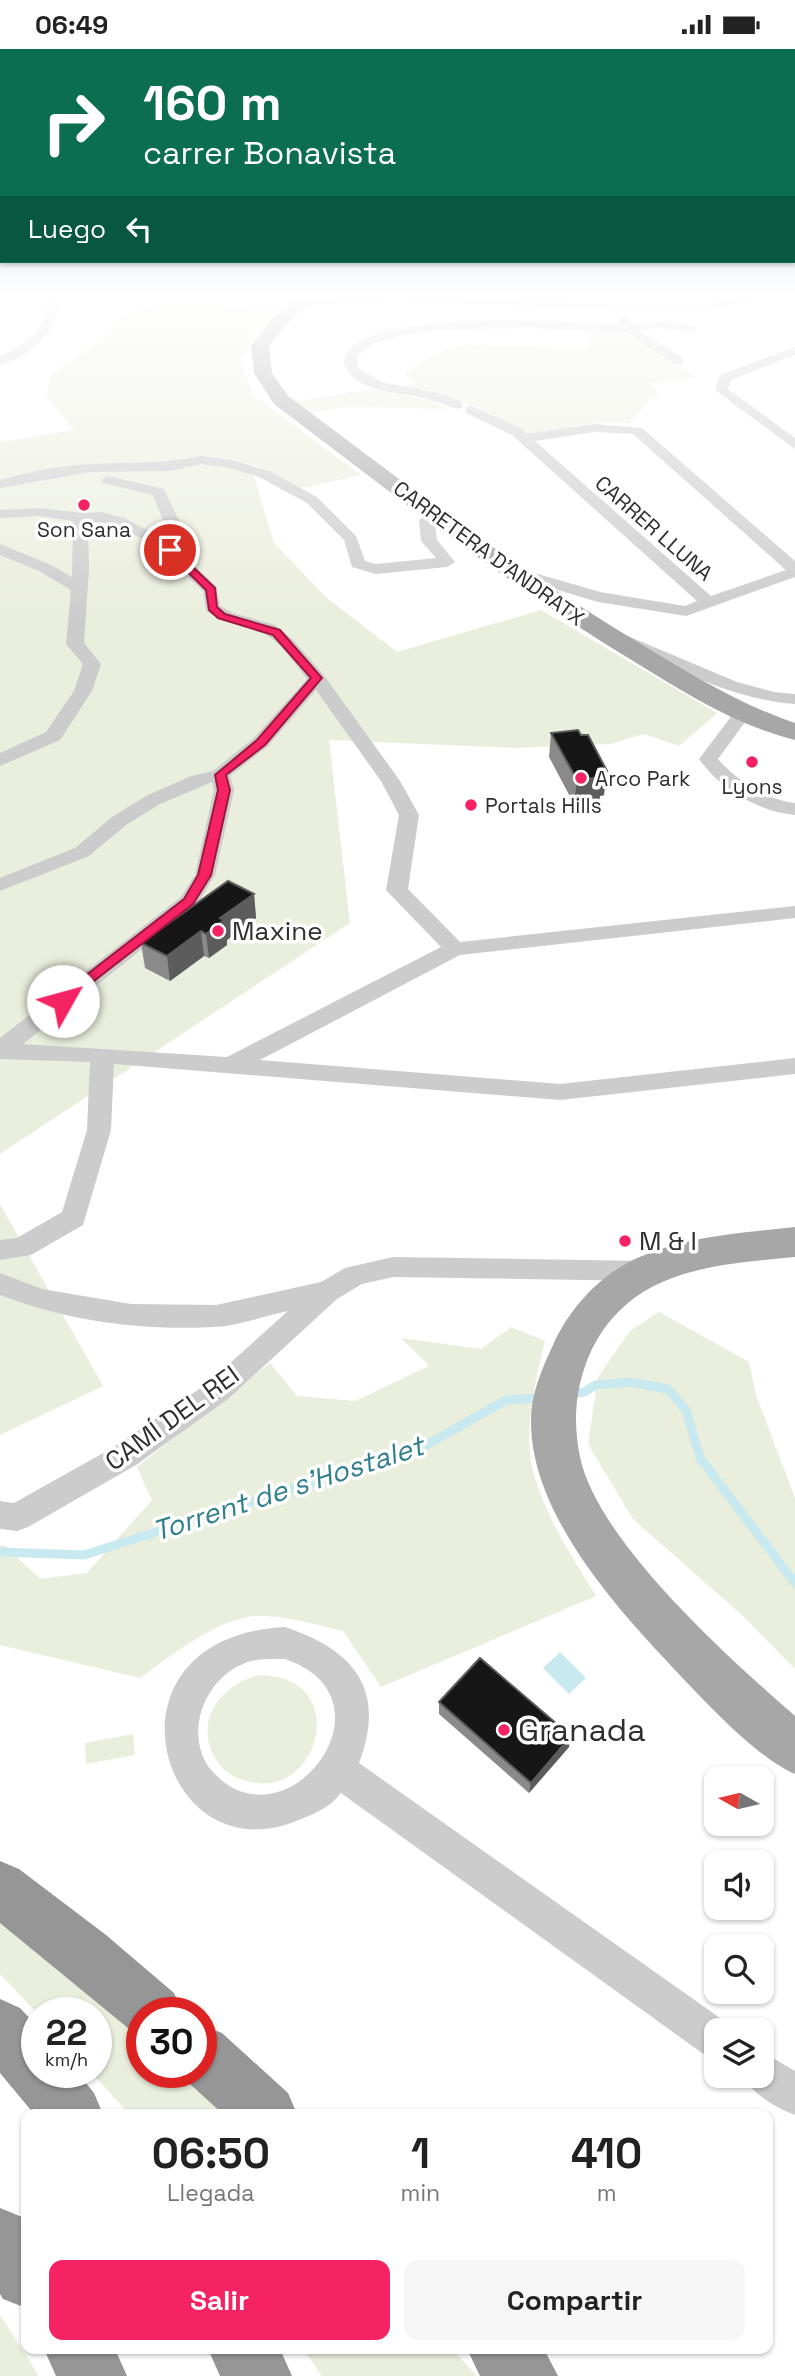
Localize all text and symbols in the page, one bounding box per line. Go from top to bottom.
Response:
text: 06:49 [35,8,108,42]
text: 160 m [143,72,281,134]
icon: right [28,77,119,168]
text: carrer Bonavista [143,133,396,173]
icon: left [120,210,158,248]
text: Luego [28,212,106,246]
street label: CARRER LLUNA [590,469,718,587]
street label: CARRETERA D'ANDRATX [388,475,590,631]
marker: Son Sana [76,497,92,513]
place label: Son Sana [37,516,131,543]
pin [140,520,200,580]
icon: arrive [151,531,189,569]
marker: Lyons [744,754,760,770]
place label: Arco Park [595,765,690,792]
marker: Arco Park [573,770,589,786]
place label: Lyons [721,773,783,800]
place label: Portals Hills [485,792,602,819]
marker: Portals Hills [463,797,479,813]
place label: Maxine [232,914,323,948]
marker: Maxine [210,923,226,939]
position arrow [26,964,100,1038]
place label: M & I [639,1224,697,1258]
marker: M & I [617,1233,633,1249]
street label: CAMÍ DEL REI [98,1358,246,1478]
water label: Torrent de s'Hostalet [148,1426,431,1549]
place label: Granada [518,1710,646,1750]
marker: Granada [496,1722,512,1738]
north arrow [704,1766,774,1836]
map controls [704,1766,774,2088]
button: sound [704,1850,774,1920]
button: search [704,1934,774,2004]
speed limit sign: 30 [126,1997,217,2088]
text: 22 [46,2011,87,2055]
button: layers [704,2018,774,2088]
text: km/h [45,2048,88,2071]
text: 06:50 [152,2127,270,2180]
text: 1 [411,2127,430,2180]
text: 410 [571,2127,642,2180]
text: Llegada [167,2178,255,2208]
text: min [401,2178,440,2208]
text: m [597,2178,616,2208]
button: Salir [49,2260,390,2340]
button: Compartir [404,2260,745,2340]

